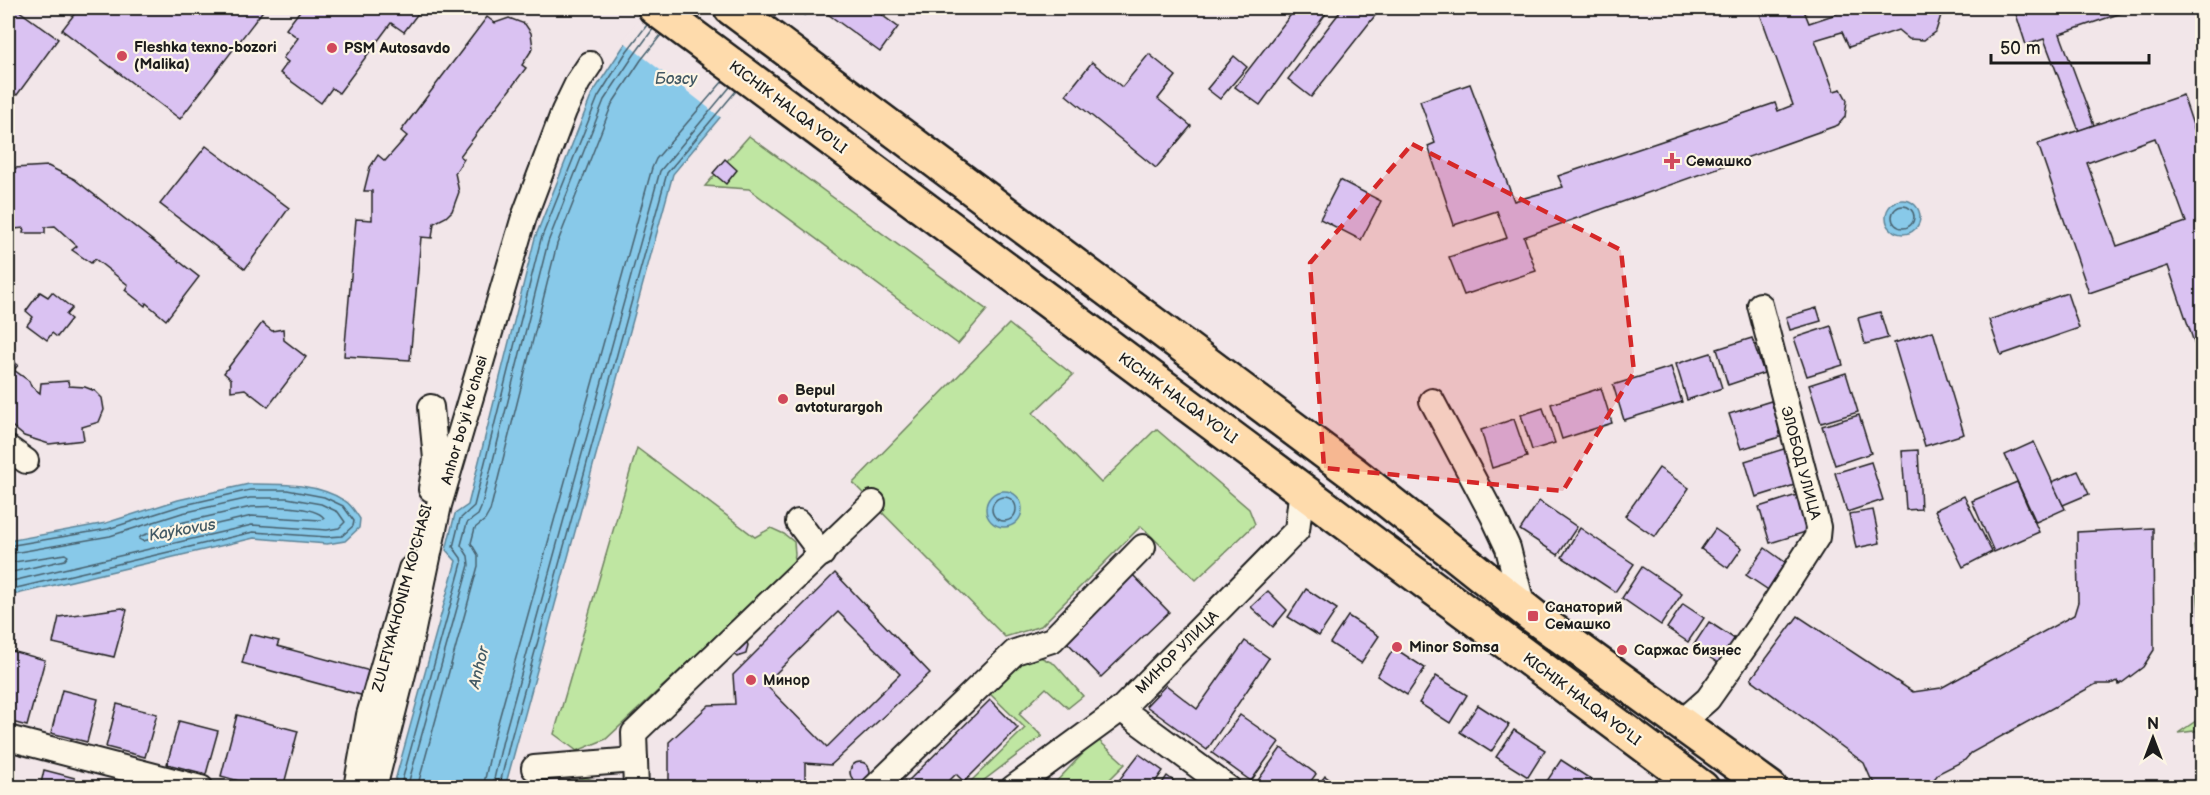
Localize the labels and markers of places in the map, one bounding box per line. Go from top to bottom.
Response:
place label: Fleshka texno-bozori (Malika) [134,38,277,74]
place label: PSM Autosavdo [344,39,451,58]
marker: PSM Autosavdo [325,41,339,55]
marker: Fleshka texno-bozori (Malika) [115,49,129,63]
marker: Семашко [1663,152,1681,170]
place label: Семашко [1686,152,1752,171]
place label: Bepul avtoturargoh [795,381,883,417]
marker: Bepul avtoturargoh [776,392,790,406]
place label: Санаторий Семашко [1545,598,1623,634]
marker: Санаторий Семашко [1526,609,1540,623]
place label: Minor Somsa [1409,638,1499,657]
marker: Minor Somsa [1390,640,1404,654]
place label: Саржас бизнес [1634,641,1742,660]
marker: Саржас бизнес [1615,643,1629,657]
place label: Минор [763,671,810,690]
marker: Минор [744,673,758,687]

